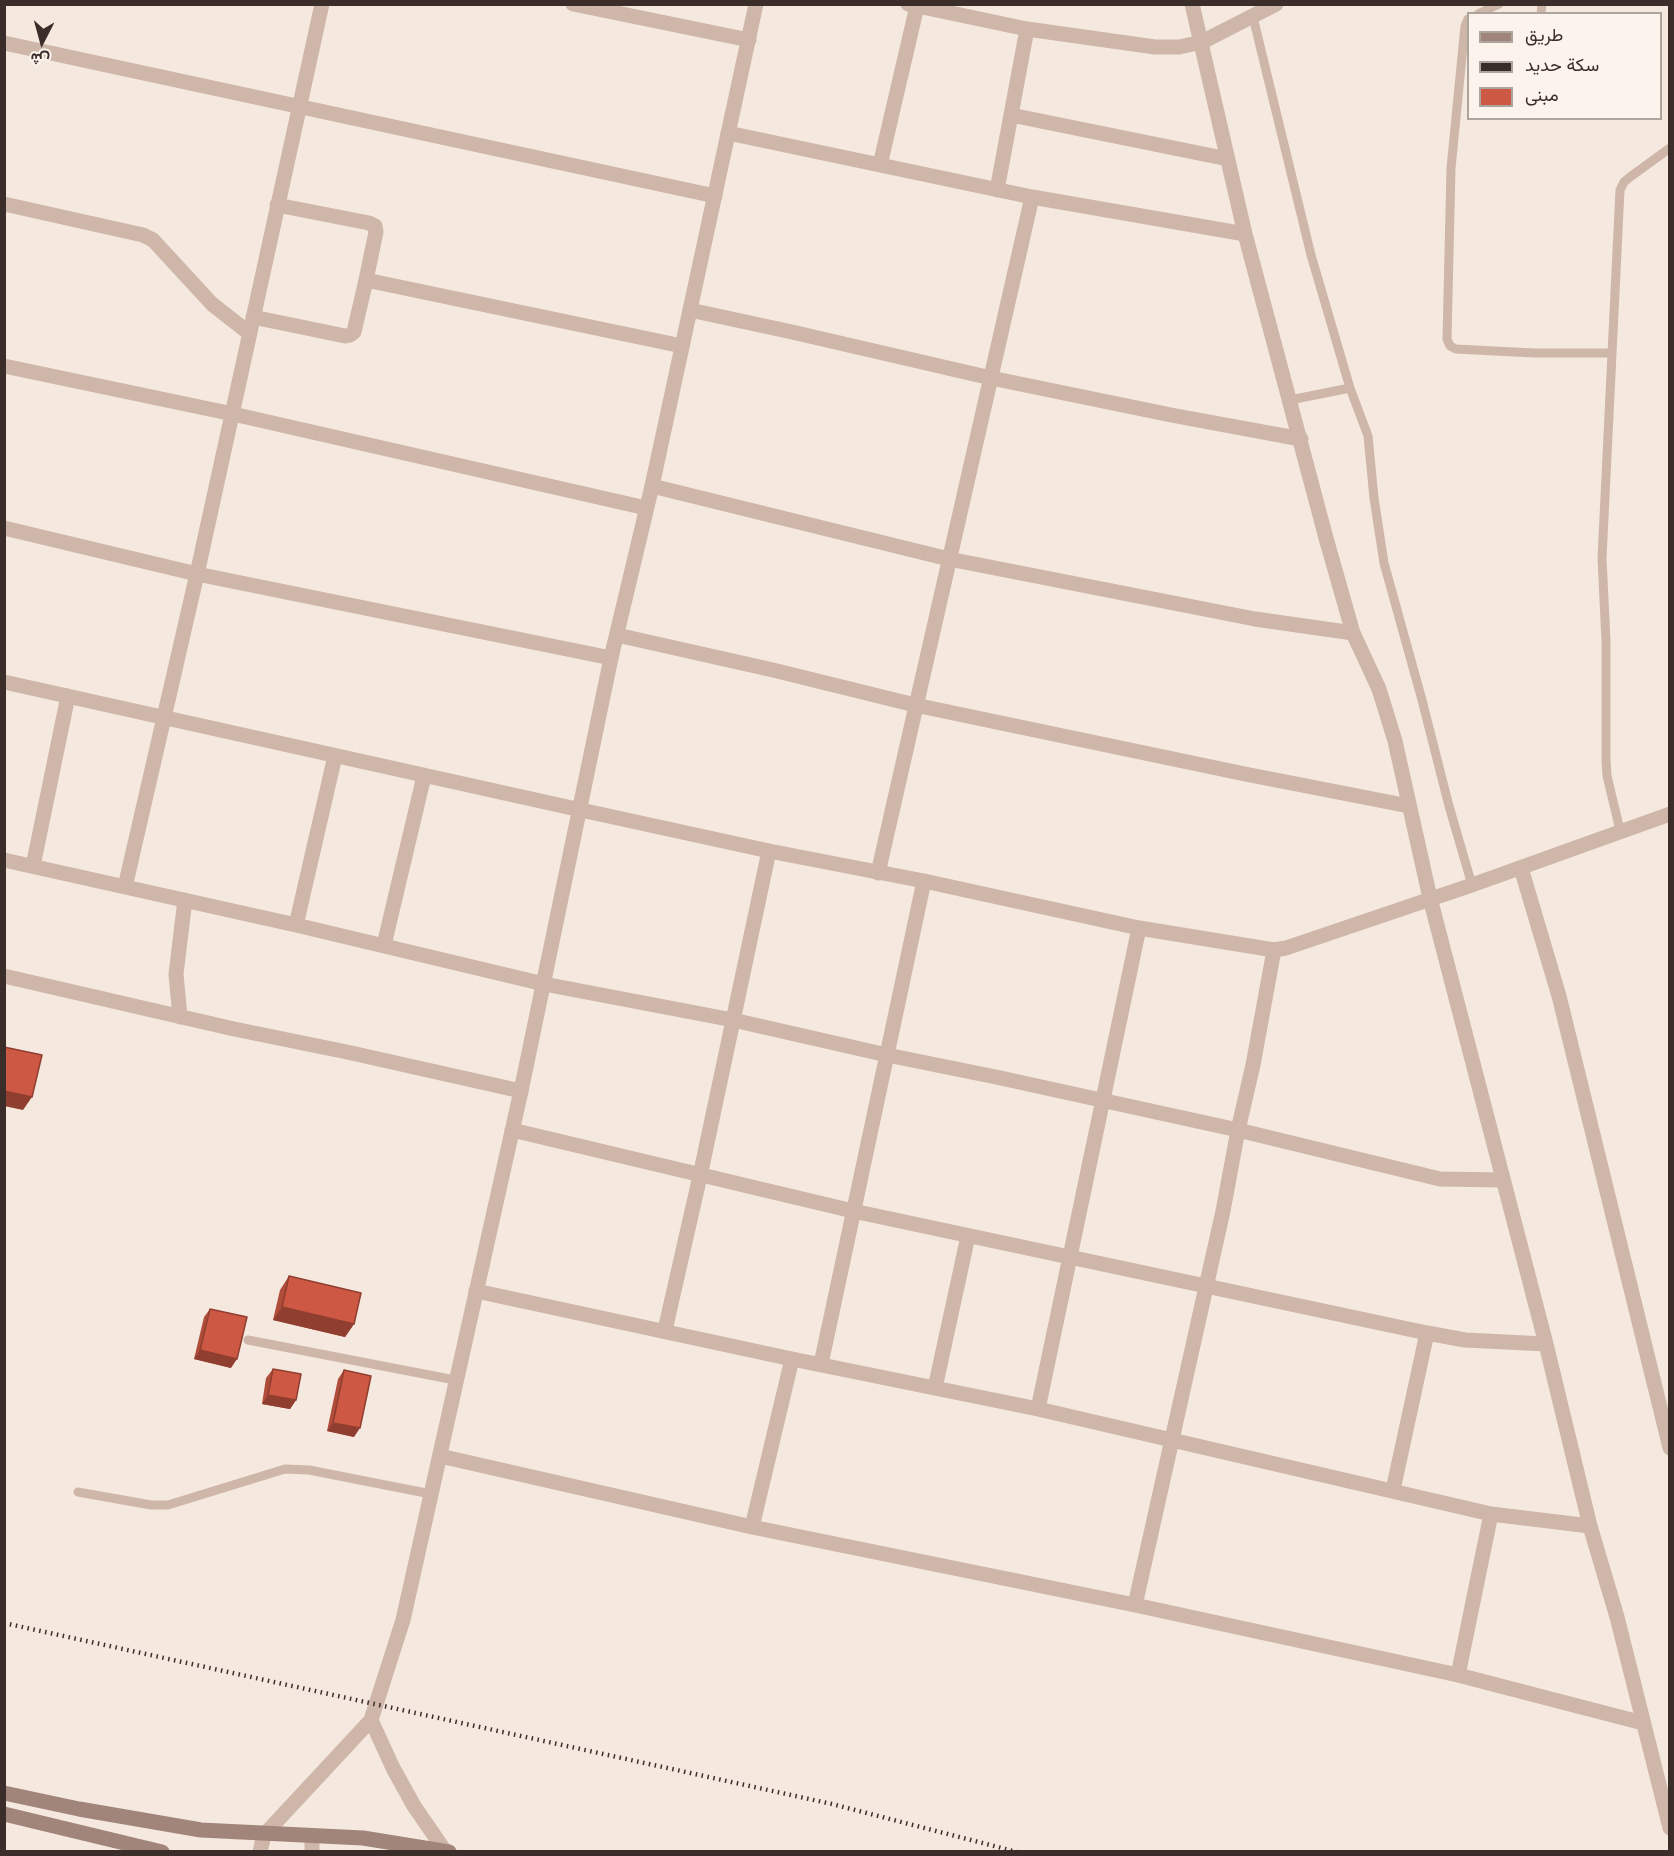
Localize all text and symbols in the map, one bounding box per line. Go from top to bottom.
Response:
north arrow [12,12,72,72]
legend [1467,12,1662,120]
text: طريق [1525,23,1563,45]
text: ش [30,50,51,71]
text: سكة حديد [1525,53,1599,75]
text: مبنى [1525,83,1559,105]

